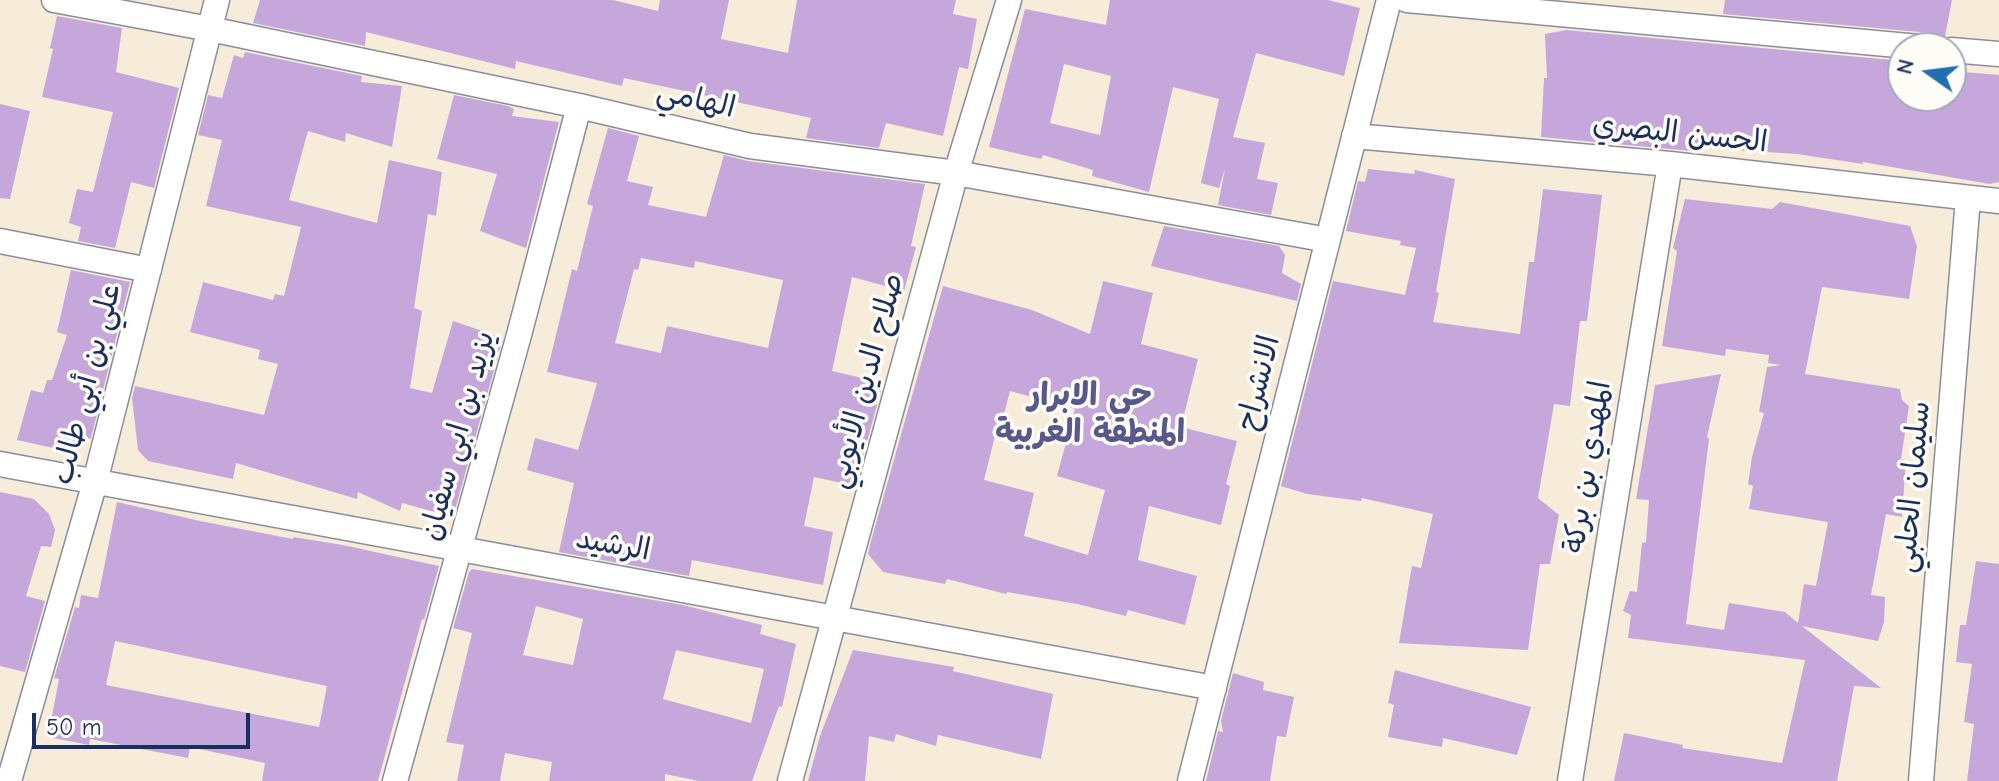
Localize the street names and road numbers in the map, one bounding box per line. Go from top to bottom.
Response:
street label: الهامي [653,74,739,126]
street label: الحسن البصري [1591,107,1769,161]
street label: صلاح الدين الأيوبي [820,269,912,493]
street label: علي بن أبي طالب [45,280,129,488]
street label: يزيد بن ابي سفيان [413,327,503,545]
street label: الانشراح [1230,332,1288,434]
street label: المهدي بن بركة [1557,378,1619,556]
street label: سليمان الحلبي [1888,400,1938,574]
street label: الرشيد [573,521,653,569]

